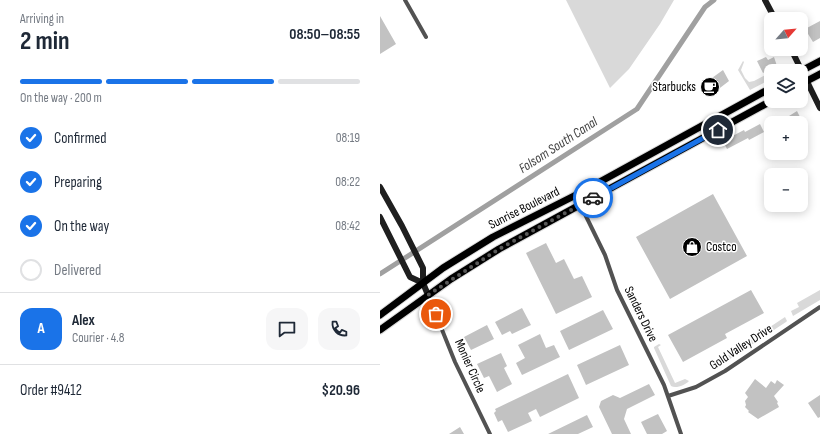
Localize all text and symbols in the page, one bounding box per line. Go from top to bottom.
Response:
text: Arriving in [20,11,64,27]
north arrow [764,12,808,56]
map controls [764,12,808,212]
text: 08:50–08:55 [289,25,360,44]
text: 2 min [20,26,70,57]
button: layers [764,64,808,108]
cafe icon: Starbucks [699,76,721,98]
place label: Starbucks [652,79,696,95]
text: On the way · 200 m [20,90,102,106]
water label: Folsom South Canal [515,113,601,177]
pin [701,113,735,147]
button: + [764,116,808,160]
icon: home [707,119,729,141]
icon: check [20,127,42,149]
text: Confirmed [54,129,107,148]
text: 08:19 [336,130,360,146]
button: − [764,168,808,212]
icon: check [20,171,42,193]
text: Preparing [54,173,102,192]
text: 08:22 [335,174,360,190]
courier [573,178,613,218]
street label: Sunrise Boulevard [486,183,562,233]
icon: car [582,187,604,209]
icon: check [20,215,42,237]
text: On the way [54,217,109,236]
text: 08:42 [335,218,360,234]
shop icon: Costco [681,236,703,258]
place label: Costco [706,239,737,255]
text: Delivered [54,261,101,280]
street label: Sanders Drive [621,284,661,344]
pin [419,297,453,331]
icon: bag [425,303,447,325]
button: chat [266,308,308,350]
button: phone [318,308,360,350]
text: Alex [72,311,95,330]
text: A [37,319,45,338]
street label: Gold Valley Drive [706,321,776,373]
text: Courier · 4.8 [72,330,124,346]
street label: Monier Circle [451,337,489,395]
text: Order #9412 [20,381,82,400]
text: $20.96 [322,381,360,400]

